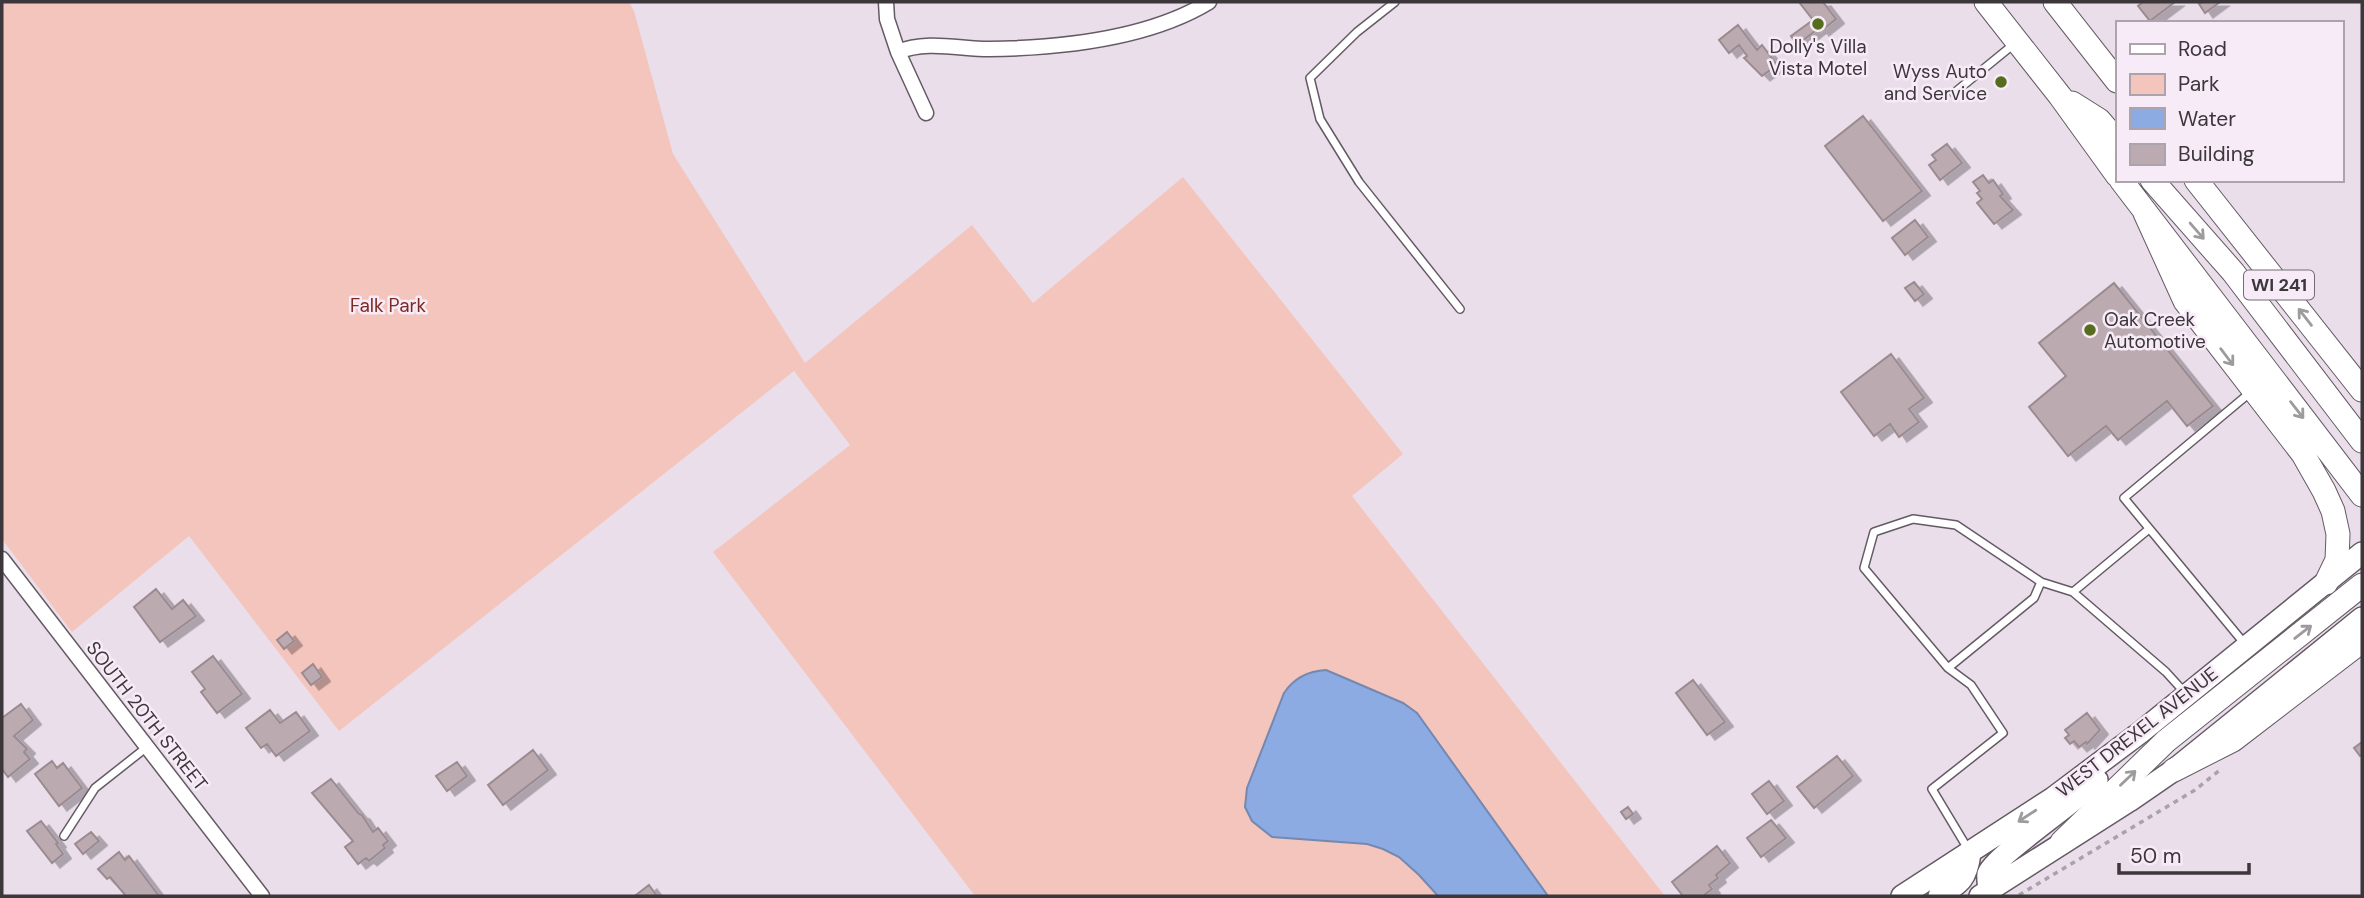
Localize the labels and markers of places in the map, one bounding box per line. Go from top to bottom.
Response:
marker: Dolly's Villa Vista Motel [1810,16,1826,32]
place label: Dolly's Villa Vista Motel [1769,34,1867,81]
place label: Wyss Auto and Service [1884,59,1987,106]
marker: Wyss Auto and Service [1993,74,2009,90]
place label: Oak Creek Automotive [2104,307,2206,354]
marker: Oak Creek Automotive [2082,322,2098,338]

